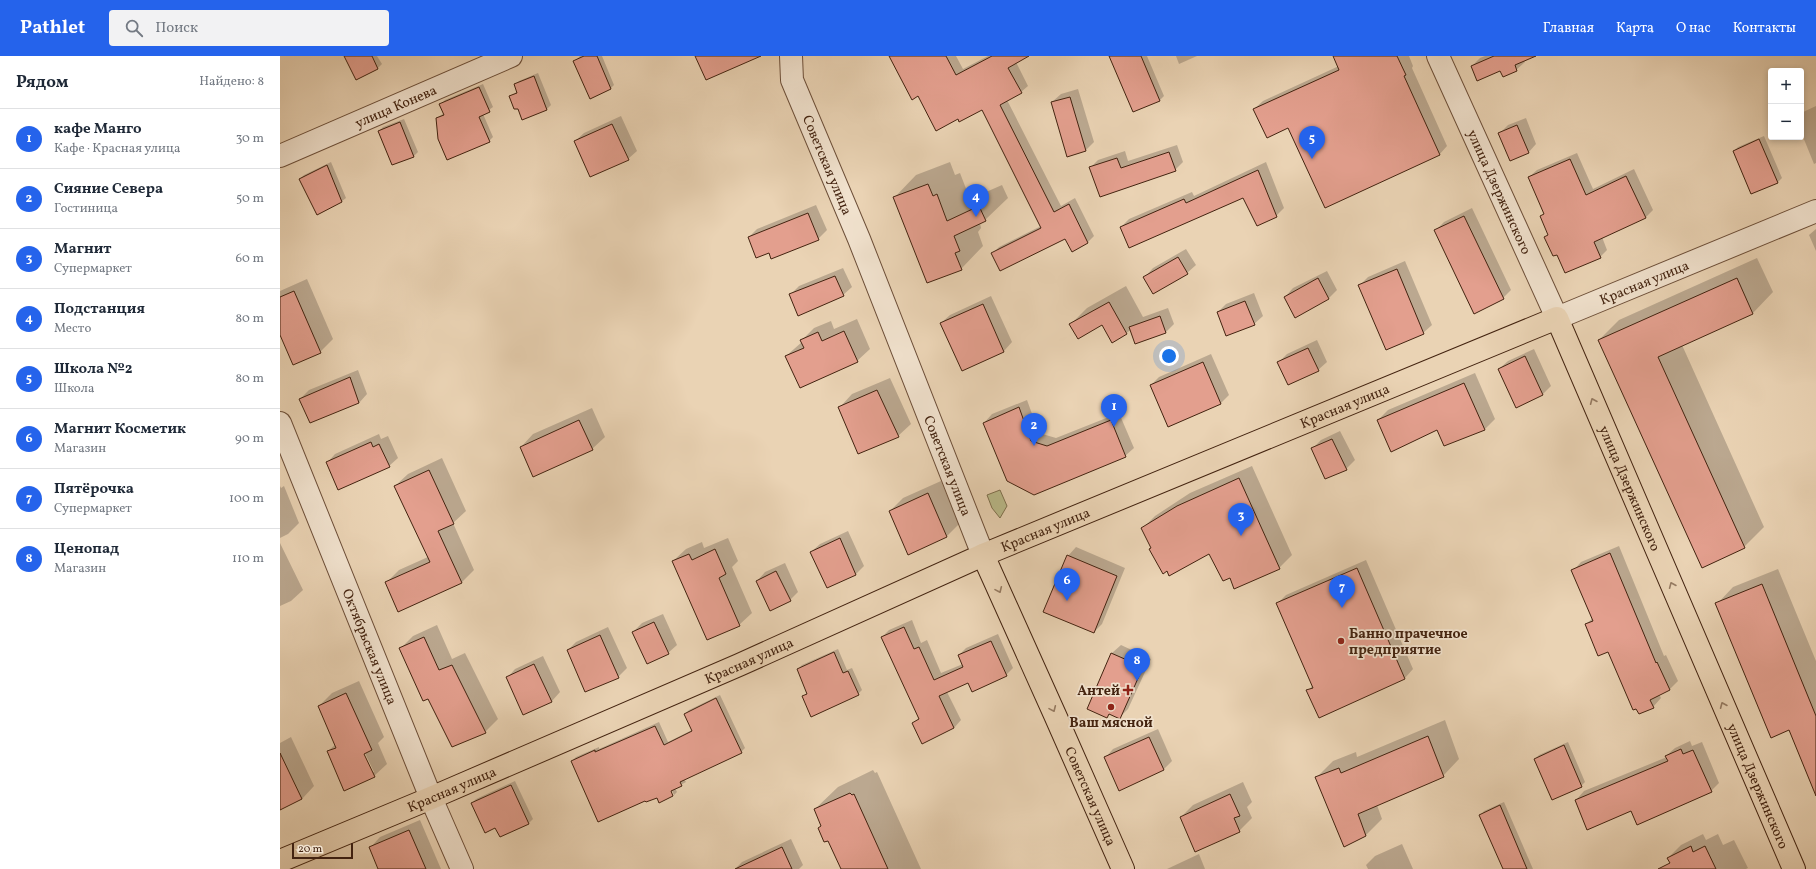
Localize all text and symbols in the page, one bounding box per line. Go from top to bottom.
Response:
search box [109,10,389,46]
text: Pathlet [20,15,85,41]
icon: search [123,17,145,39]
text: Поиск [155,18,198,39]
text: Главная [1543,19,1594,38]
text: Карта [1616,19,1654,38]
text: О нас [1676,19,1711,38]
text: Контакты [1733,19,1796,38]
map controls [1768,68,1804,140]
button: + [1768,68,1804,104]
text: Рядом [16,71,69,94]
text: Найдено: 8 [199,73,264,91]
street label: улица Конева [352,81,440,133]
button: − [1768,104,1804,140]
street label: Советская улица [797,112,856,218]
text: кафе Манго [54,119,142,140]
pin: 5 [1299,126,1325,159]
street label: улица Дзержинского [1462,127,1535,258]
text: 1 [26,130,32,148]
text: 30 m [236,130,264,148]
text: Кафе · Красная улица [54,140,180,158]
text: Сияние Севера [54,179,163,200]
pin: 4 [963,184,989,217]
text: 2 [26,190,32,208]
text: 50 m [236,190,264,208]
text: Гостиница [54,200,118,218]
text: Магнит [54,239,111,260]
text: 3 [26,250,32,268]
text: 60 m [236,250,264,268]
street label: Красная улица [1597,256,1692,310]
text: Супермаркет [54,260,132,278]
text: Подстанция [54,299,145,320]
text: 4 [25,310,33,328]
text: 80 m [235,310,264,328]
text: Место [54,320,91,338]
your location [1159,346,1179,366]
text: Школа №2 [54,359,133,380]
text: 5 [26,370,32,388]
text: 80 m [235,370,264,388]
text: Школа [54,380,94,398]
street label: Красная улица [1298,380,1393,434]
pin: 1 [1101,394,1127,427]
one-way arrow [1590,398,1598,406]
street label: Советская улица [918,413,975,519]
pin: 2 [1021,413,1047,446]
text: Магнит Косметик [54,419,186,440]
street label: улица Дзержинского [1593,423,1664,555]
text: 6 [25,430,33,448]
text: 90 m [235,430,264,448]
text: Магазин [54,440,106,458]
text: Пятёрочка [54,479,134,500]
text: 7 [26,490,32,508]
text: 100 m [229,490,264,508]
text: Супермаркет [54,500,132,518]
pin: 3 [1228,503,1254,536]
street label: Красная улица [998,504,1093,558]
text: Ценопад [54,539,119,560]
text: 8 [25,550,33,568]
text: 110 m [232,550,264,568]
text: Магазин [54,560,106,578]
pin: 6 [1054,568,1080,601]
pin: 7 [1329,575,1355,608]
one-way arrow [1669,582,1677,590]
street label: Октябрьская улица [337,586,401,708]
one-way arrow [994,586,1002,594]
place label: Банно прачечное предприятие [1349,625,1468,660]
street label: Красная улица [702,634,797,690]
marker: Банно прачечное предприятие [1336,636,1346,646]
pin: 8 [1124,648,1150,681]
place label: Антей [1077,682,1120,701]
marker: Антей [1123,685,1133,695]
one-way arrow [1720,701,1728,709]
marker: Ваш мясной [1106,702,1116,712]
one-way arrow [1048,704,1056,712]
place label: Ваш мясной [1069,714,1153,733]
street label: улица Дзержинского [1721,721,1792,852]
street label: Советская улица [1059,744,1120,849]
street label: Красная улица [405,763,500,818]
scale bar [292,841,353,860]
text: 20 m [298,842,322,857]

